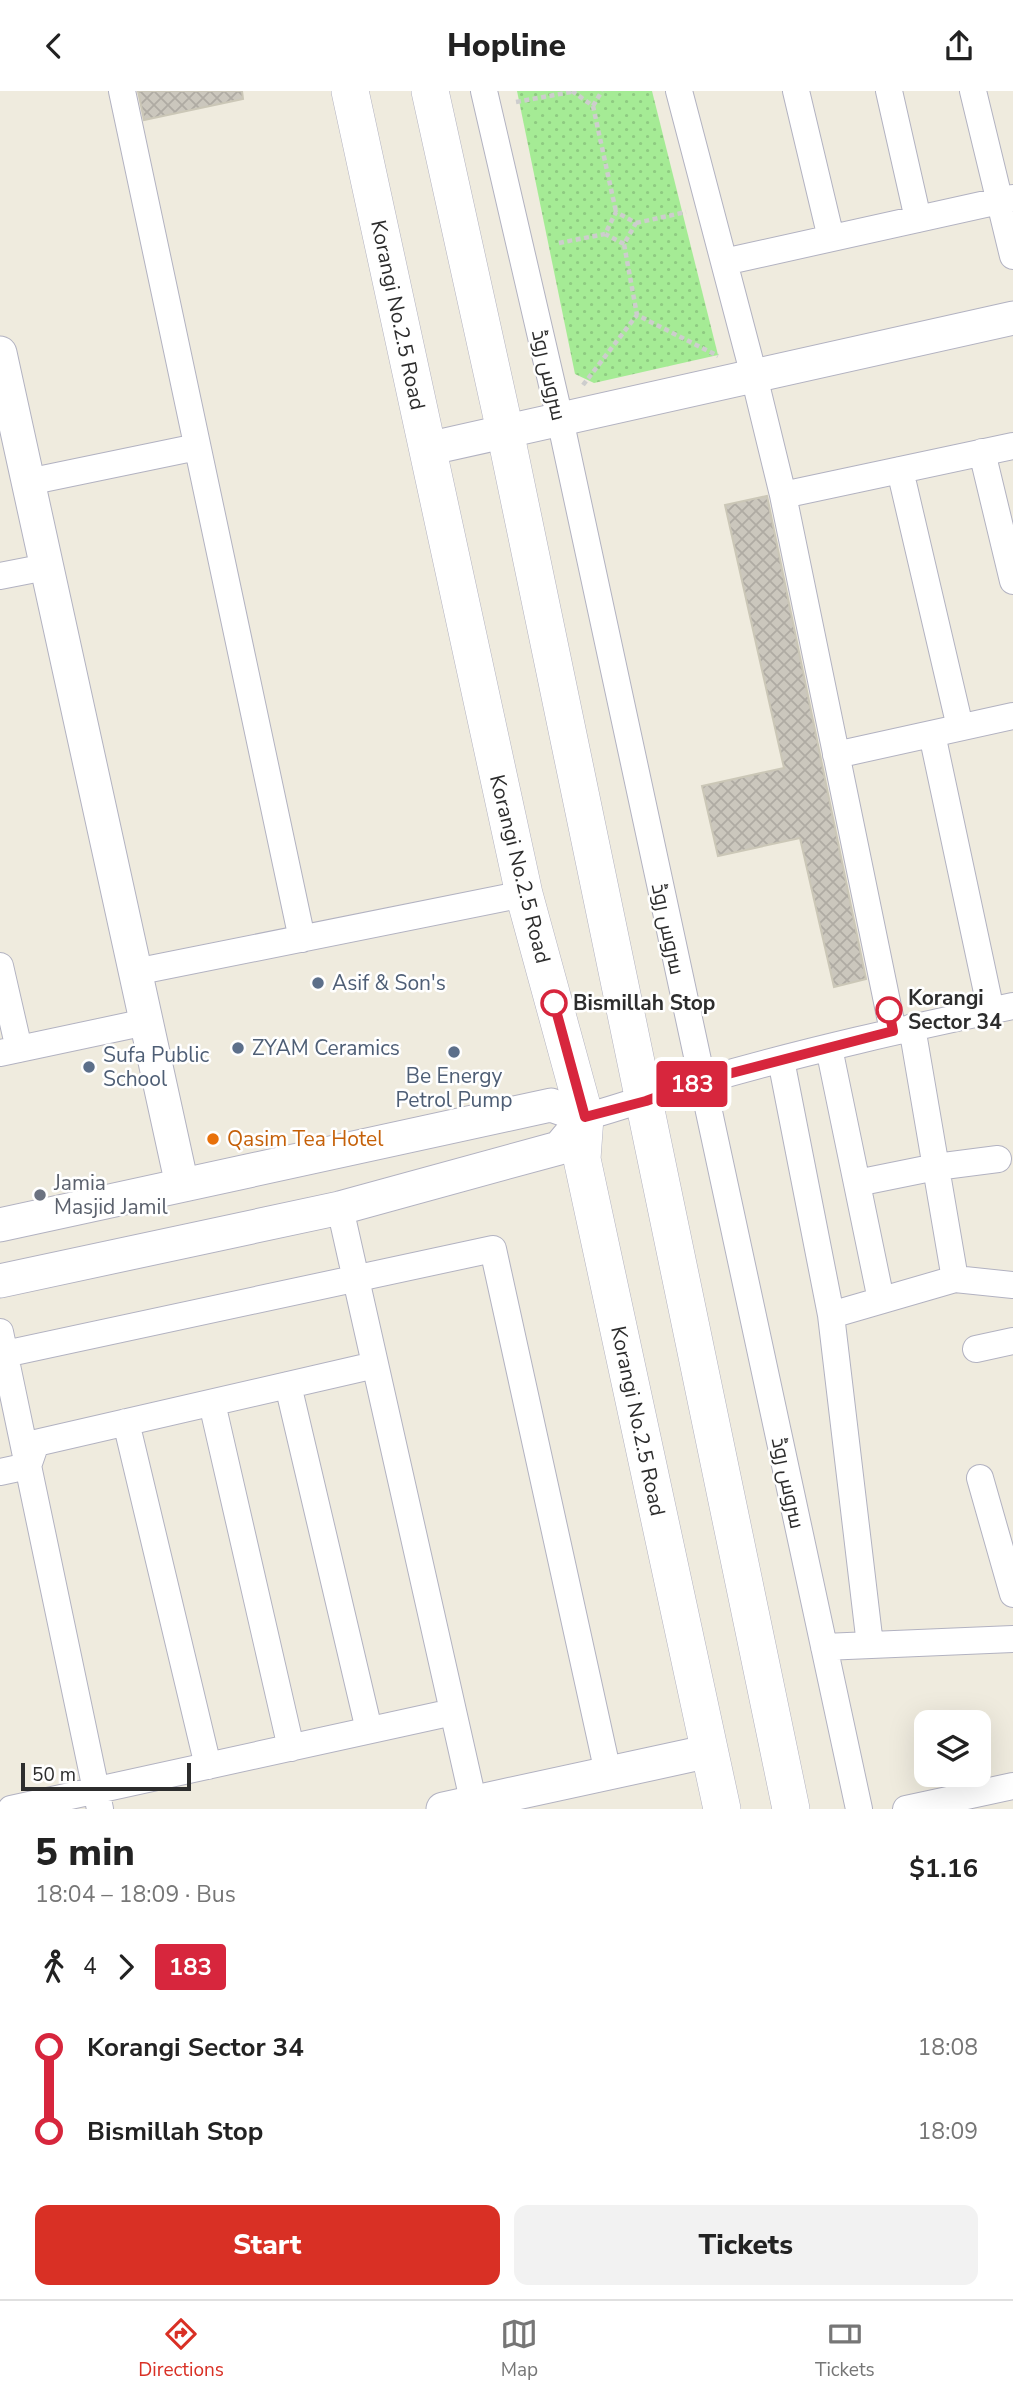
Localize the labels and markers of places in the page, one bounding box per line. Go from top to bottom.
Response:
place label: Asif & Son's [332,969,446,997]
marker: Asif & Son's [310,975,326,991]
place label: Korangi Sector 34 [908,984,1002,1036]
place label: Bismillah Stop [573,989,715,1017]
marker: Bismillah Stop [541,990,567,1016]
marker: Korangi Sector 34 [876,997,902,1023]
place label: ZYAM Ceramics [252,1034,400,1062]
marker: ZYAM Ceramics [230,1040,246,1056]
place label: Sufa Public School [103,1041,209,1093]
marker: Be Energy Petrol Pump [446,1044,462,1060]
marker: Sufa Public School [81,1059,97,1075]
place label: Be Energy Petrol Pump [395,1062,513,1114]
place label: Qasim Tea Hotel [227,1125,384,1153]
marker: Qasim Tea Hotel [205,1131,221,1147]
place label: Jamia Masjid Jamil [53,1169,168,1221]
marker: Jamia Masjid Jamil [32,1187,48,1203]

